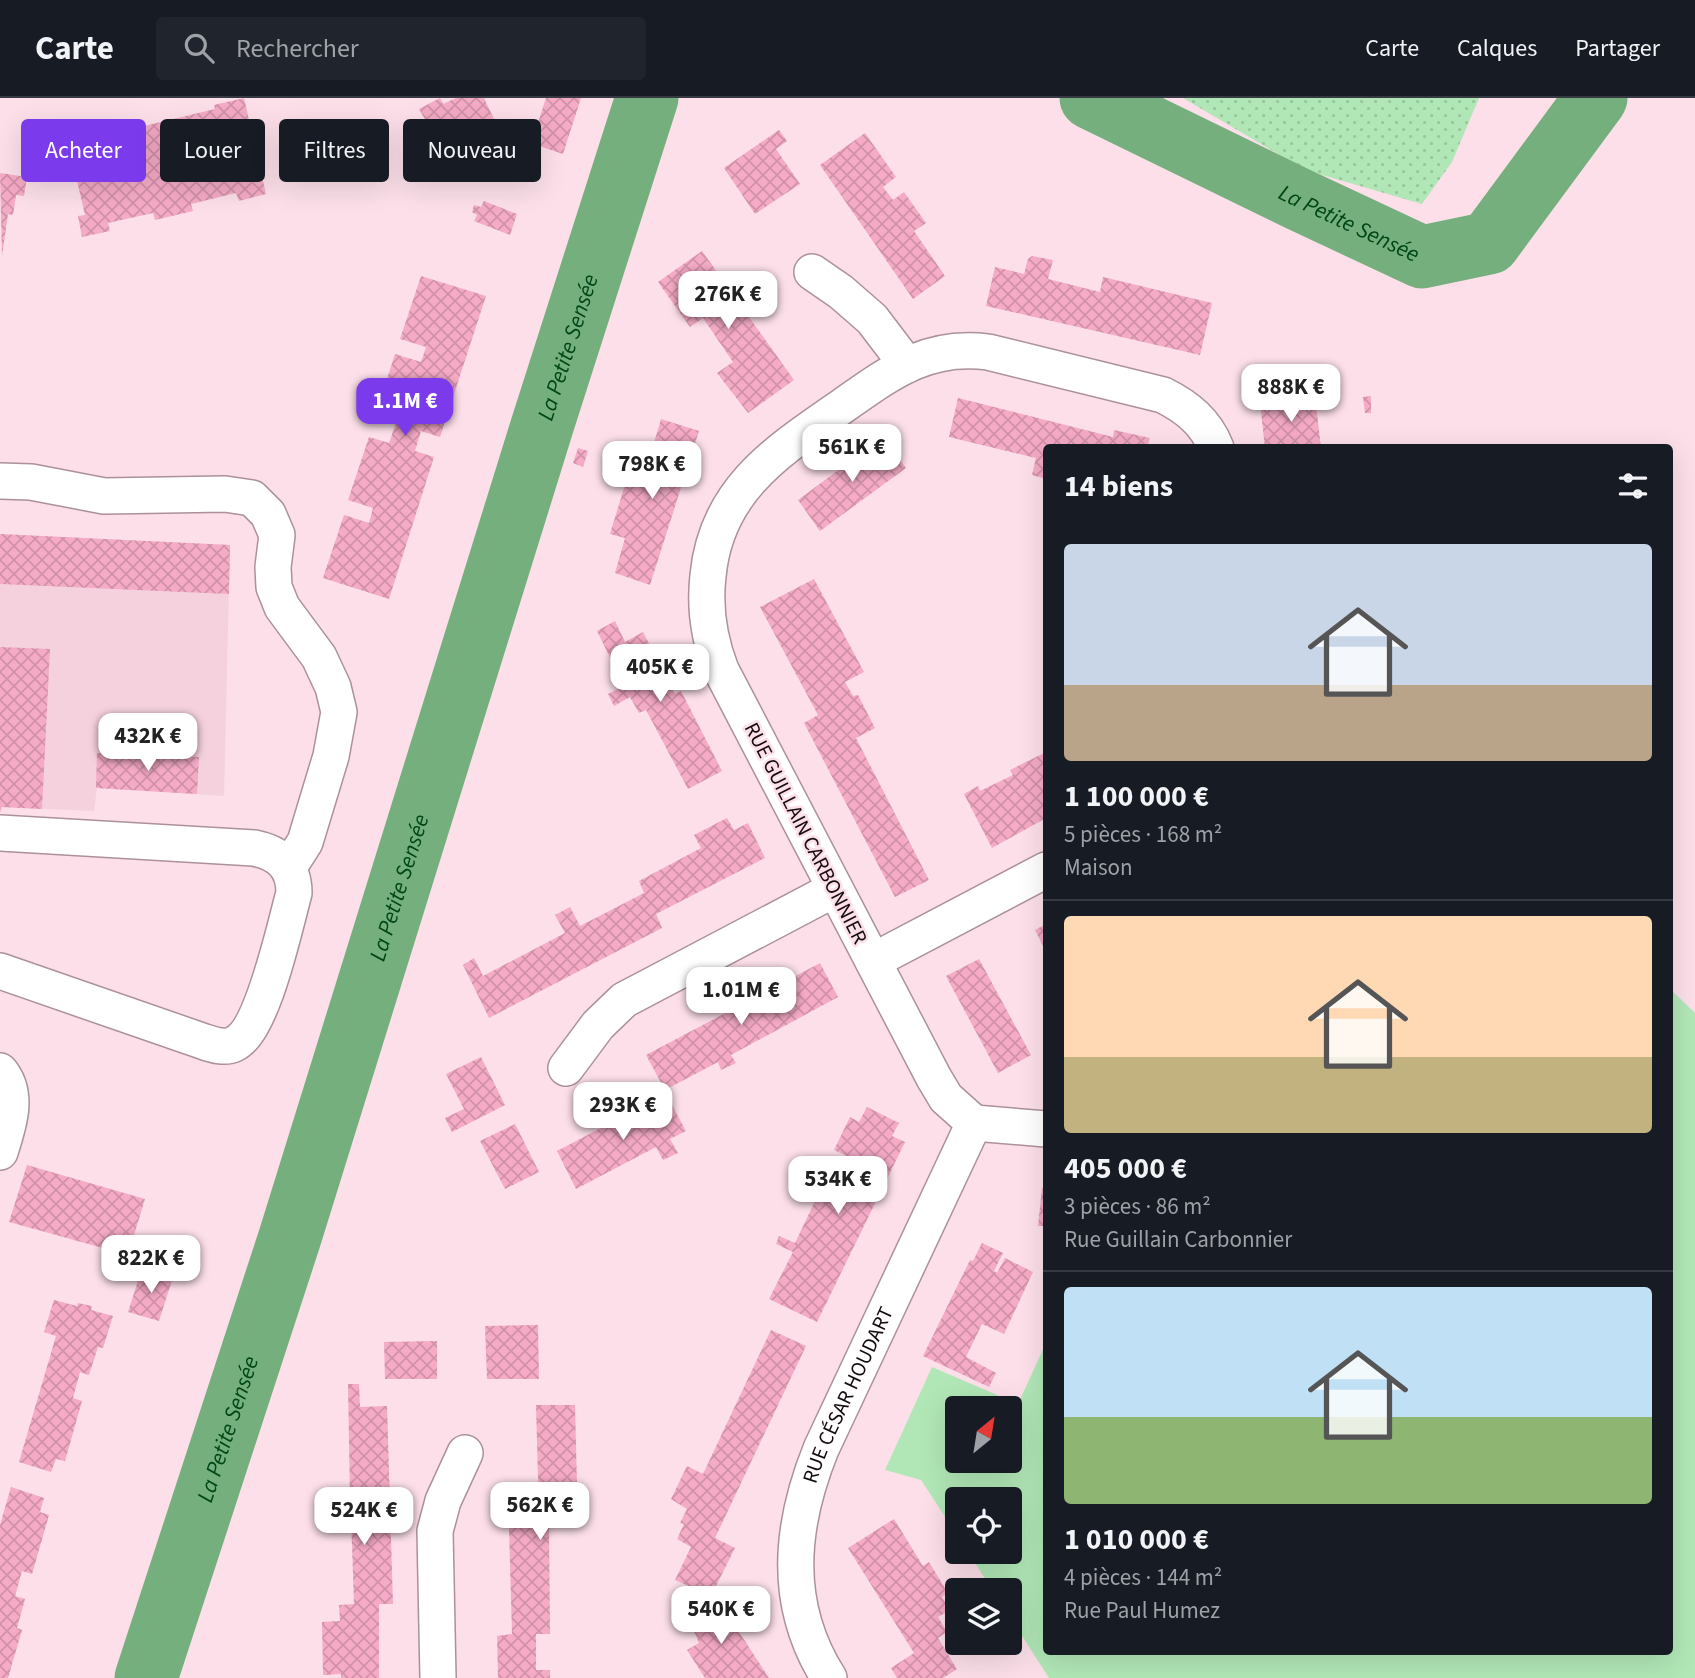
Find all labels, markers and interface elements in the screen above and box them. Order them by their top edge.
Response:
search box [156,17,646,80]
text: Carte [35,25,114,72]
icon: search [180,29,218,67]
text: Rechercher [236,30,359,67]
text: Carte [1365,31,1419,66]
text: Calques [1457,31,1537,66]
text: Partager [1575,31,1660,66]
chip: Acheter [21,119,146,182]
chip: Louer [160,119,265,182]
chip: Filtres [279,119,389,182]
chip: Nouveau [403,119,541,182]
water label: La Petite Sensée [1273,176,1425,270]
water label: La Petite Sensée [528,270,606,425]
pin: 276K € [671,272,785,331]
text: 276K € [694,277,762,310]
pin: 888K € [1234,364,1348,424]
text: 888K € [1257,370,1325,403]
pin: 1.1M € [348,378,462,438]
text: 1.1M € [372,384,438,417]
pin: 561K € [795,424,909,484]
text: 561K € [818,430,886,463]
pin: 798K € [595,442,709,501]
text: 798K € [618,447,686,480]
text: 14 biens [1064,465,1173,508]
icon: filters [1614,467,1652,505]
icon: home [1295,589,1421,715]
pin: 405K € [603,644,717,704]
text: 405K € [626,650,694,683]
pin: 432K € [91,714,205,773]
street label: RUE GUILLAIN CARBONNIER [737,717,875,949]
text: 432K € [114,719,182,752]
text: 1 100 000 € [1064,775,1209,818]
water label: La Petite Sensée [360,810,437,965]
text: 5 pièces · 168 m² [1064,818,1222,851]
text: Maison [1064,851,1133,884]
icon: home [1295,961,1421,1087]
pin: 1.01M € [676,968,806,1027]
text: 1.01M € [702,973,780,1006]
pin: 293K € [566,1082,680,1142]
text: 293K € [589,1088,657,1121]
text: 405 000 € [1064,1147,1187,1190]
pin: 534K € [781,1156,895,1216]
text: 534K € [804,1162,872,1195]
text: 3 pièces · 86 m² [1064,1190,1211,1223]
text: Rue Guillain Carbonnier [1064,1223,1292,1256]
pin: 822K € [94,1236,208,1295]
text: 822K € [117,1241,185,1274]
street label: RUE CÉSAR HOUDART [795,1302,901,1487]
icon: home [1295,1332,1421,1458]
water label: La Petite Sensée [188,1352,267,1506]
north arrow [945,1396,1022,1474]
map controls [945,1396,1022,1655]
pin: 562K € [483,1482,597,1542]
button: locate [945,1487,1022,1564]
pin: 524K € [307,1488,421,1547]
text: 562K € [506,1488,574,1521]
text: 524K € [330,1493,398,1526]
text: 1 010 000 € [1064,1518,1209,1561]
text: 4 pièces · 144 m² [1064,1561,1222,1594]
button: layers [945,1578,1022,1655]
pin: 540K € [664,1586,778,1646]
text: 540K € [687,1592,755,1625]
text: Rue Paul Humez [1064,1594,1220,1627]

